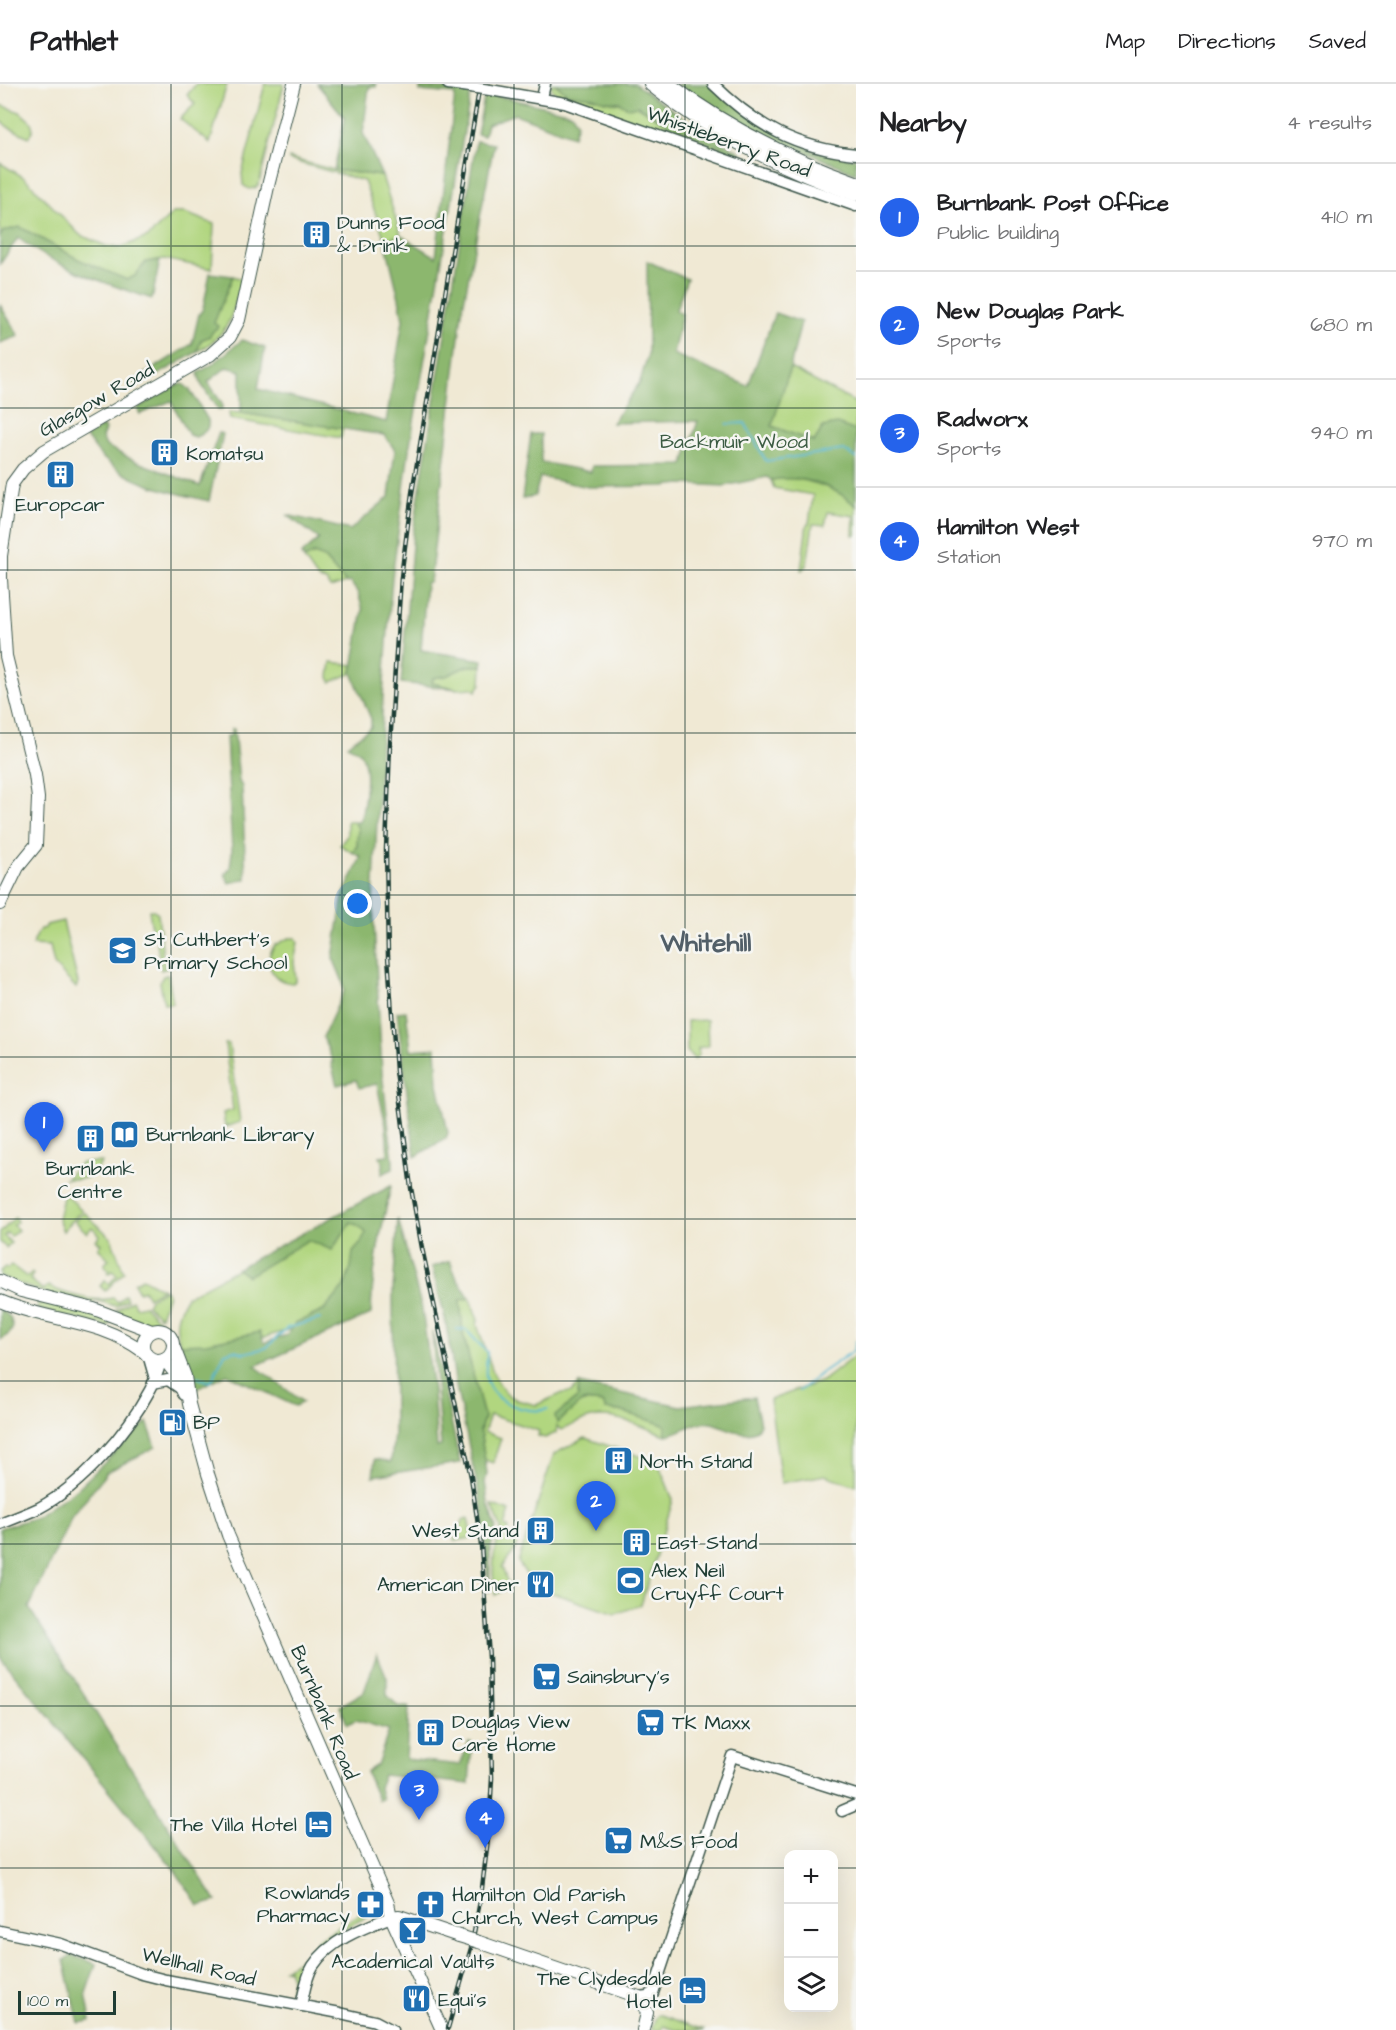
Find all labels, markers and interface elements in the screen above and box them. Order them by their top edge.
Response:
text: Pathlet [30,22,118,61]
text: Map [1105,27,1145,56]
text: Directions [1178,27,1276,56]
text: Saved [1309,27,1366,56]
street label: Whistleberry Road [642,99,815,186]
text: Nearby [880,105,967,141]
text: 4 results [1287,109,1372,137]
text: Burnbank Post Office [937,188,1169,219]
text: 1 [898,203,901,231]
text: 410 m [1320,203,1372,231]
place label: Dunns Food & Drink [337,209,445,260]
building icon: Dunns Food & Drink [300,218,332,250]
text: Public building [937,219,1059,247]
text: New Douglas Park [937,296,1124,327]
text: 2 [894,311,905,339]
text: 680 m [1310,311,1372,339]
text: Sports [937,327,1001,355]
street label: Glasgow Road [34,356,160,445]
text: Radworx [937,404,1028,435]
text: 3 [894,419,905,447]
text: 940 m [1311,419,1372,447]
park label: Backmuir Wood [660,428,808,456]
text: Sports [937,435,1001,463]
building icon: Komatsu [149,437,181,469]
place label: Komatsu [186,440,263,468]
building icon: Europcar [44,458,76,490]
place label: Europcar [15,491,105,519]
text: Hamilton West [937,512,1079,543]
text: 4 [893,527,906,555]
text: 970 m [1312,527,1372,555]
text: Station [937,543,1000,571]
your location [343,889,372,918]
district label: Whitehill [660,925,751,961]
place label: St Cuthbert's Primary School [144,926,288,978]
school or university icon: St Cuthbert's Primary School [107,934,139,966]
pin: 1 [24,1102,63,1152]
library icon: Burnbank Library [109,1118,141,1150]
place label: Burnbank Library [146,1121,314,1150]
building icon: Burnbank Centre [74,1122,106,1154]
place label: Burnbank Centre [45,1155,135,1206]
fuel station icon: BP [156,1406,188,1438]
place label: BP [193,1409,220,1437]
building icon: North Stand [603,1445,635,1477]
place label: North Stand [640,1448,752,1476]
pin: 2 [576,1482,616,1531]
building icon: West Stand [524,1514,556,1546]
place label: West Stand [412,1517,519,1545]
building icon: East Stand [621,1526,653,1558]
place label: East Stand [658,1529,758,1557]
place label: Alex Neil Cruyff Court [651,1557,784,1609]
sports icon: Alex Neil Cruyff Court [614,1565,646,1597]
restaurant icon: American Diner [524,1568,556,1600]
place label: American Diner [377,1571,519,1599]
street label: Burnbank Road [283,1641,365,1784]
supermarket icon: Sainsbury's [530,1660,562,1692]
place label: Sainsbury's [567,1663,670,1692]
supermarket icon: TK Maxx [635,1706,667,1738]
place label: Douglas View Care Home [452,1708,571,1759]
place label: TK Maxx [672,1709,751,1737]
building icon: Douglas View Care Home [415,1717,447,1749]
pin: 3 [400,1770,438,1820]
pin: 4 [466,1798,504,1848]
hotel icon: The Villa Hotel [302,1808,334,1840]
place label: The Villa Hotel [170,1811,297,1839]
supermarket icon: M&S Food [603,1825,635,1857]
place label: M&S Food [640,1828,737,1856]
map controls [784,1850,838,2012]
button: + [784,1850,838,1904]
place label: Rowlands Pharmacy [257,1879,350,1931]
place label: Hamilton Old Parish Church, West Campus [452,1881,658,1932]
pharmacy icon: Rowlands Pharmacy [355,1888,387,1920]
church icon: Hamilton Old Parish Church, West Campus [415,1889,447,1921]
button: − [784,1904,838,1958]
bar icon: Academical Vaults [397,1915,429,1947]
street label: Wellhall Road [139,1940,259,1994]
place label: Academical Vaults [331,1948,495,1976]
button: layers [784,1958,838,2012]
place label: The Clydesdale Hotel [537,1965,672,2016]
hotel icon: The Clydesdale Hotel [677,1974,709,2006]
restaurant icon: Equi's [401,1983,433,2015]
place label: Equi's [438,1986,487,2014]
scale bar [18,1988,116,2016]
text: 100 m [27,1990,68,2012]

